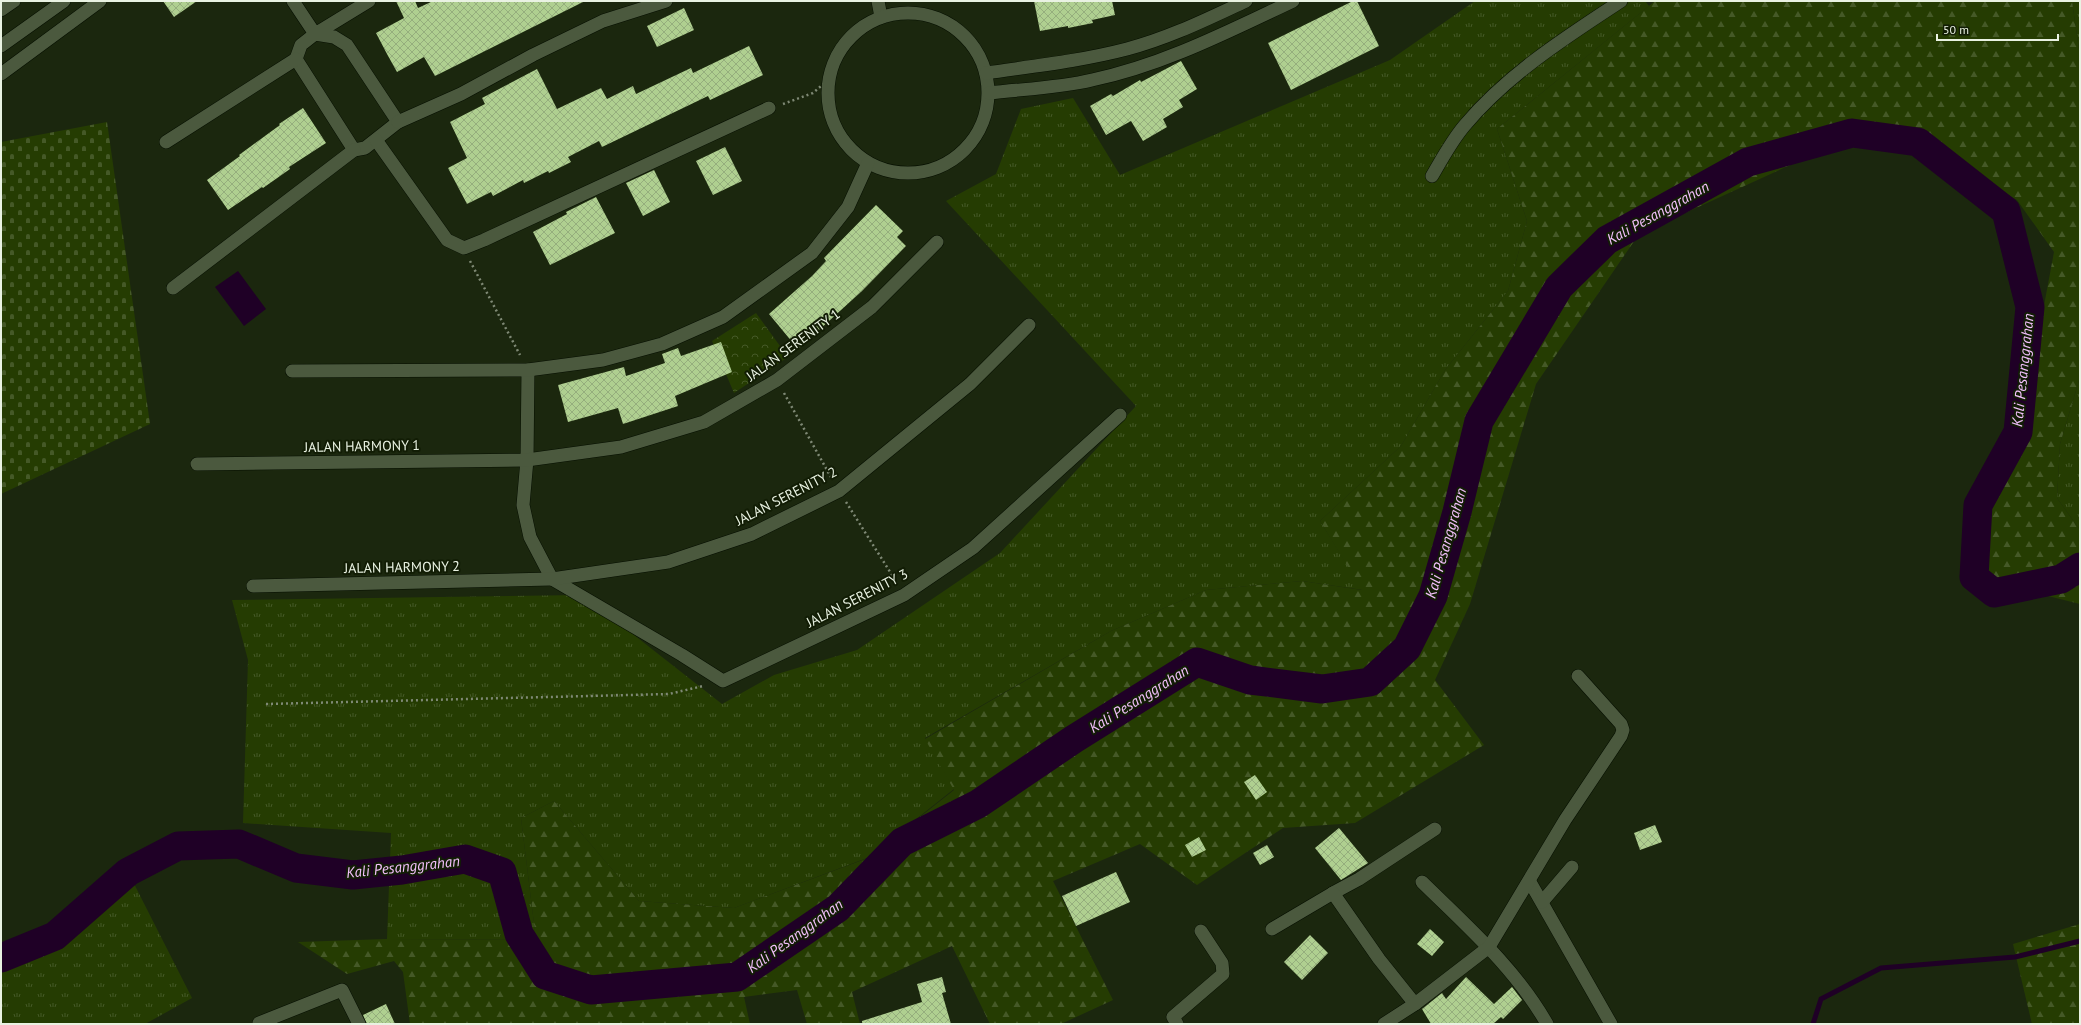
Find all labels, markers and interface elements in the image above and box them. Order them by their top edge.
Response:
scale bar [1937,16,2058,42]
text: 50 m [1943,22,1969,37]
water label: Kali Pesanggrahan [1603,177,1712,248]
street label: JALAN SERENITY 1 [742,305,843,386]
water label: Kali Pesanggrahan [2007,312,2038,428]
street label: JALAN HARMONY 1 [303,436,420,456]
street label: JALAN SERENITY 2 [731,463,840,530]
water label: Kali Pesanggrahan [1421,485,1470,600]
street label: JALAN HARMONY 2 [343,557,460,577]
street label: JALAN SERENITY 3 [802,565,911,632]
water label: Kali Pesanggrahan [1085,660,1192,737]
water label: Kali Pesanggrahan [345,851,461,882]
water label: Kali Pesanggrahan [743,894,847,977]

